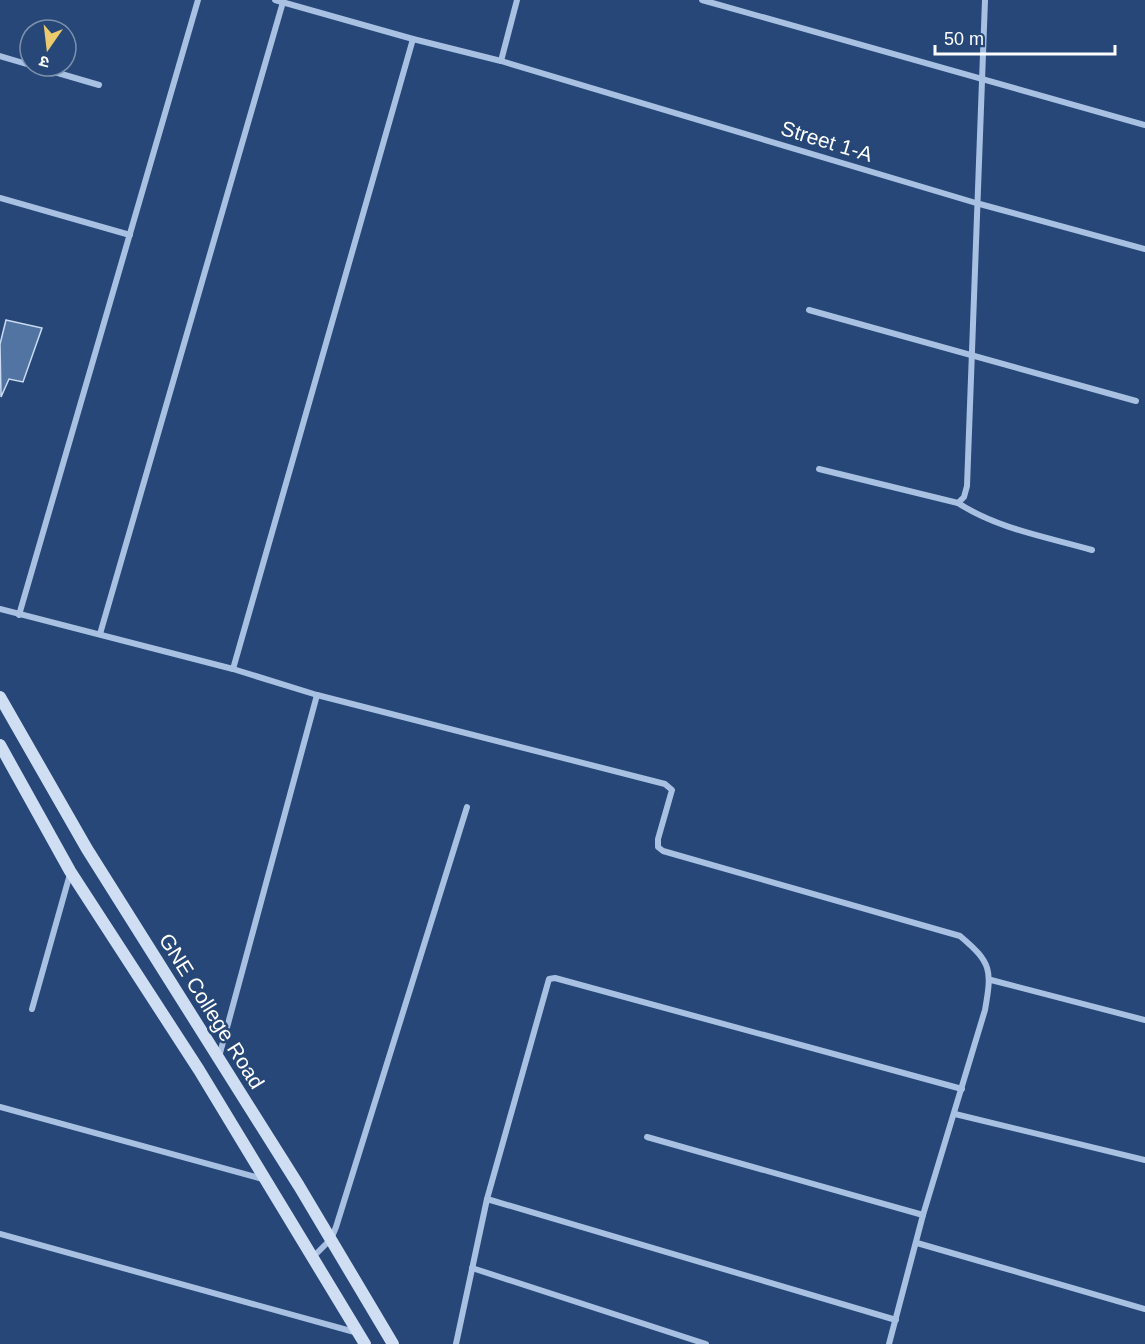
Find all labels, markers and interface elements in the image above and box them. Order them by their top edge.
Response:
north arrow [18,18,78,78]
scale bar [935,18,1115,56]
text: 50 m [944,29,984,49]
text: उ [37,53,51,71]
street label: Street 1-A [778,116,876,166]
street label: GNE College Road [155,929,269,1093]

